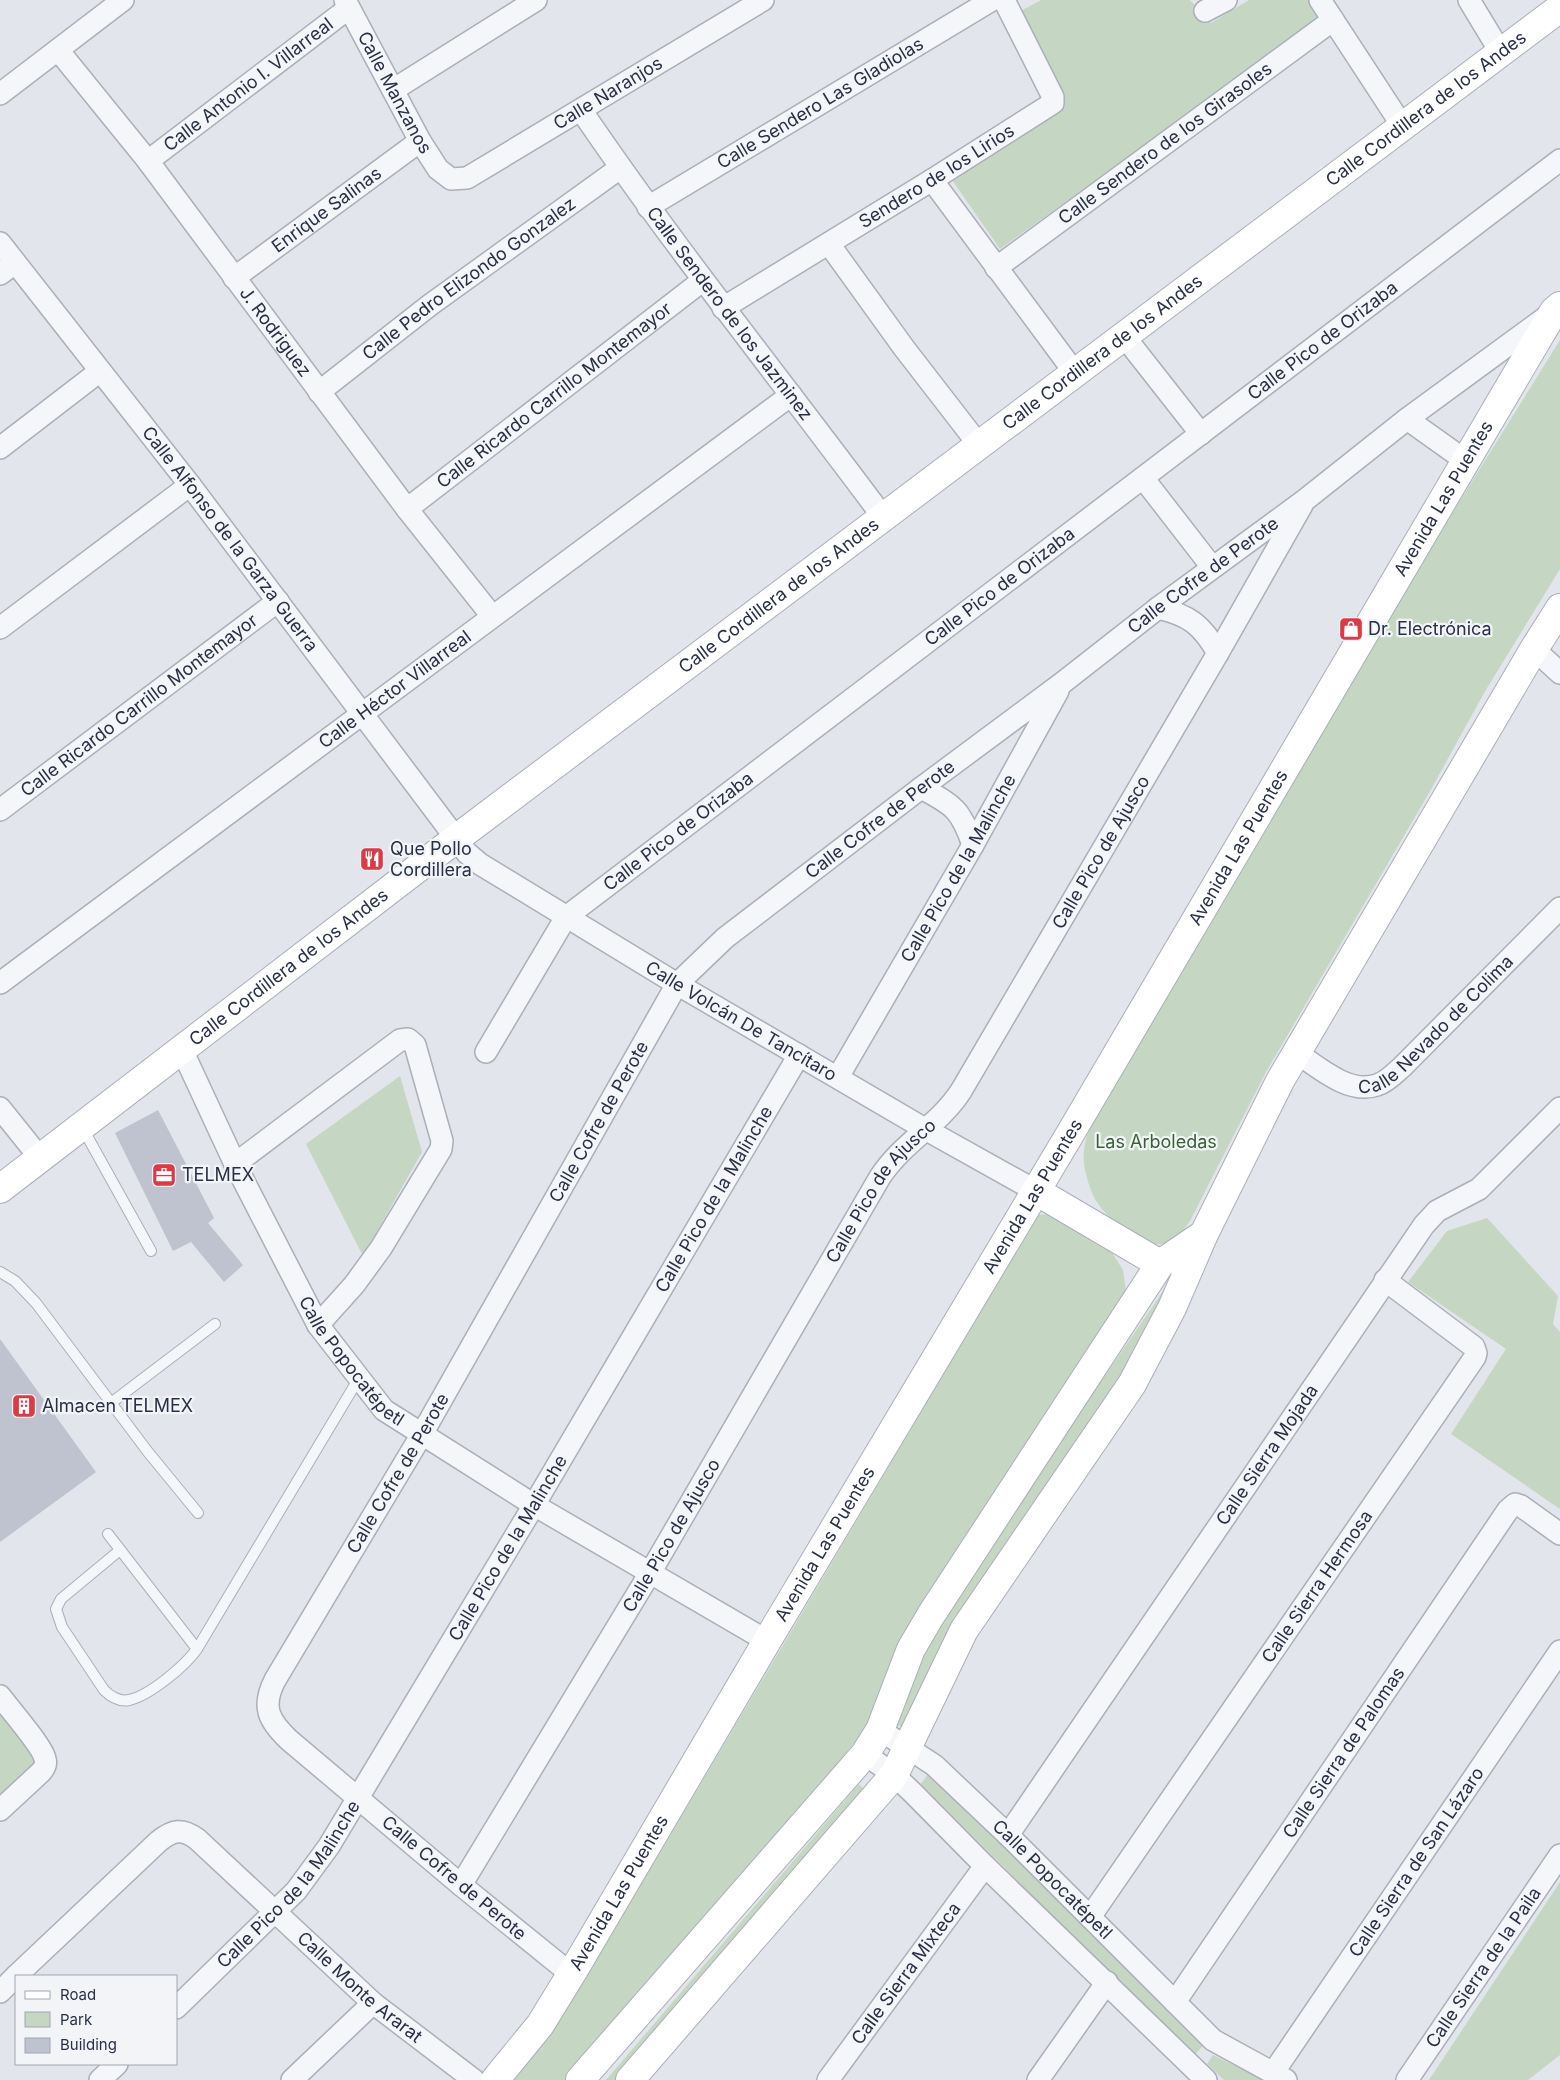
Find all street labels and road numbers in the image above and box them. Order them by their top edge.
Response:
street label: Calle Antonio I. Villarreal [159,13,337,155]
street label: Calle Cordillera de los Andes [1322,26,1530,190]
street label: Calle Manzanos [354,28,436,157]
street label: Calle Sendero Las Gladiolas [713,33,927,173]
street label: Calle Naranjos [549,52,666,134]
street label: Calle Sendero de los Girasoles [1054,58,1276,229]
street label: Sendero de los Lirios [855,119,1018,232]
street label: Enrique Salinas [267,162,385,257]
street label: Calle Pedro Elizondo Gonzalez [358,193,579,364]
street label: Calle Sendero de los Jazminez [643,203,817,424]
street label: Calle Cordillera de los Andes [998,270,1206,434]
street label: Calle Pico de Orizaba [1243,277,1401,404]
street label: J. Rodriguez [235,283,316,381]
street label: Calle Ricardo Carrillo Montemayor [432,298,675,492]
street label: Avenida Las Puentes [1389,417,1497,580]
street label: Calle Alfonso de la Garza Guerra [138,422,323,656]
street label: Calle Cofre de Perote [1123,512,1282,638]
street label: Calle Cordillera de los Andes [674,513,883,677]
street label: Calle Pico de Orizaba [920,523,1078,650]
street label: Calle Ricardo Carrillo Montemayor [16,609,261,801]
street label: Calle Héctor Villarreal [314,626,475,753]
street label: Calle Cofre de Perote [801,756,959,883]
street label: Avenida Las Puentes [1184,766,1292,929]
street label: Calle Pico de Orizaba [599,767,757,895]
street label: Calle Pico de la Malinche [896,771,1020,966]
street label: Calle Pico de Ajusco [1047,772,1154,932]
street label: Calle Cordillera de los Andes [185,884,392,1050]
street label: Calle Nevado de Colima [1358,951,1517,1097]
street label: Calle Volcán De Tancítaro [642,956,841,1085]
street label: Calle Cofre de Perote [544,1037,653,1206]
street label: Calle Pico de la Malinche [651,1102,777,1296]
street label: Calle Pico de Ajusco [821,1114,940,1267]
street label: Avenida Las Puentes [978,1115,1086,1277]
street label: Calle Popocatépetl [295,1292,408,1430]
street label: Calle Sierra Mojada [1211,1380,1322,1529]
street label: Calle Cofre de Perote [342,1389,453,1557]
street label: Calle Pico de la Malinche [444,1451,571,1644]
street label: Calle Pico de Ajusco [618,1455,724,1616]
street label: Avenida Las Puentes [770,1463,879,1625]
street label: Calle Sierra Hermosa [1257,1506,1376,1666]
street label: Calle Sierra de Palomas [1278,1663,1409,1842]
street label: Calle Sierra de San Lázaro [1344,1763,1488,1961]
street label: Calle Pico de la Malinche [212,1797,364,1972]
street label: Calle Cofre de Perote [378,1811,531,1944]
street label: Avenida Las Puentes [565,1811,672,1974]
street label: Calle Popocatépetl [989,1815,1117,1943]
street label: Calle Sierra de la Paila [1421,1883,1545,2052]
street label: Calle Sierra Mixteca [847,1898,965,2048]
street label: Calle Monte Ararat [293,1927,427,2047]

